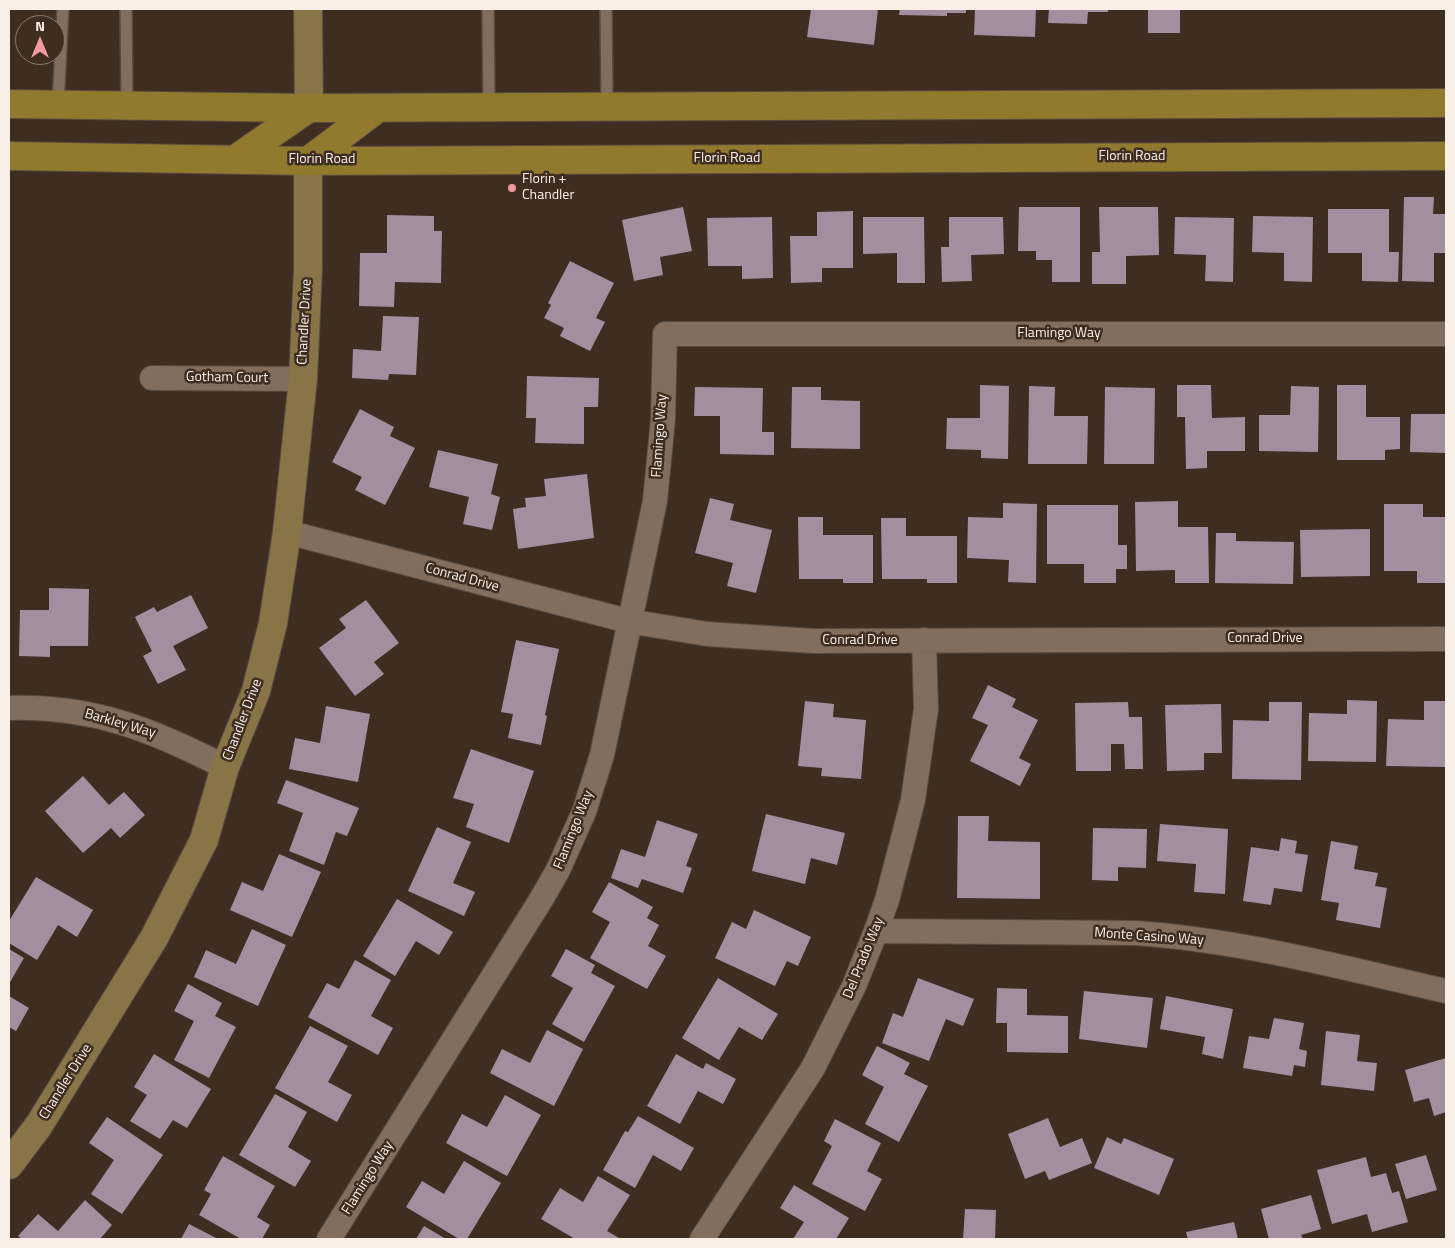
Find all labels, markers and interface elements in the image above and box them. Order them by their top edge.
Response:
north arrow [15,15,65,65]
text: N [35,15,45,36]
street label: Florin Road [1099,149,1165,165]
street label: Florin Road [694,151,760,167]
street label: Florin Road [289,152,355,168]
place label: Florin + Chandler [522,172,574,204]
marker: Florin + Chandler [506,182,518,194]
street label: Chandler Drive [294,279,316,365]
street label: Flamingo Way [1017,326,1101,342]
street label: Gotham Court [186,369,268,387]
street label: Flamingo Way [649,394,671,478]
street label: Conrad Drive [423,560,501,596]
street label: Conrad Drive [1227,631,1303,647]
street label: Conrad Drive [822,633,898,649]
street label: Chandler Drive [220,677,266,763]
street label: Barkley Way [83,706,157,742]
street label: Flamingo Way [551,788,597,872]
street label: Del Prado Way [840,915,888,1001]
street label: Monte Casino Way [1094,925,1204,949]
street label: Chandler Drive [36,1041,96,1123]
street label: Flamingo Way [339,1138,397,1218]

